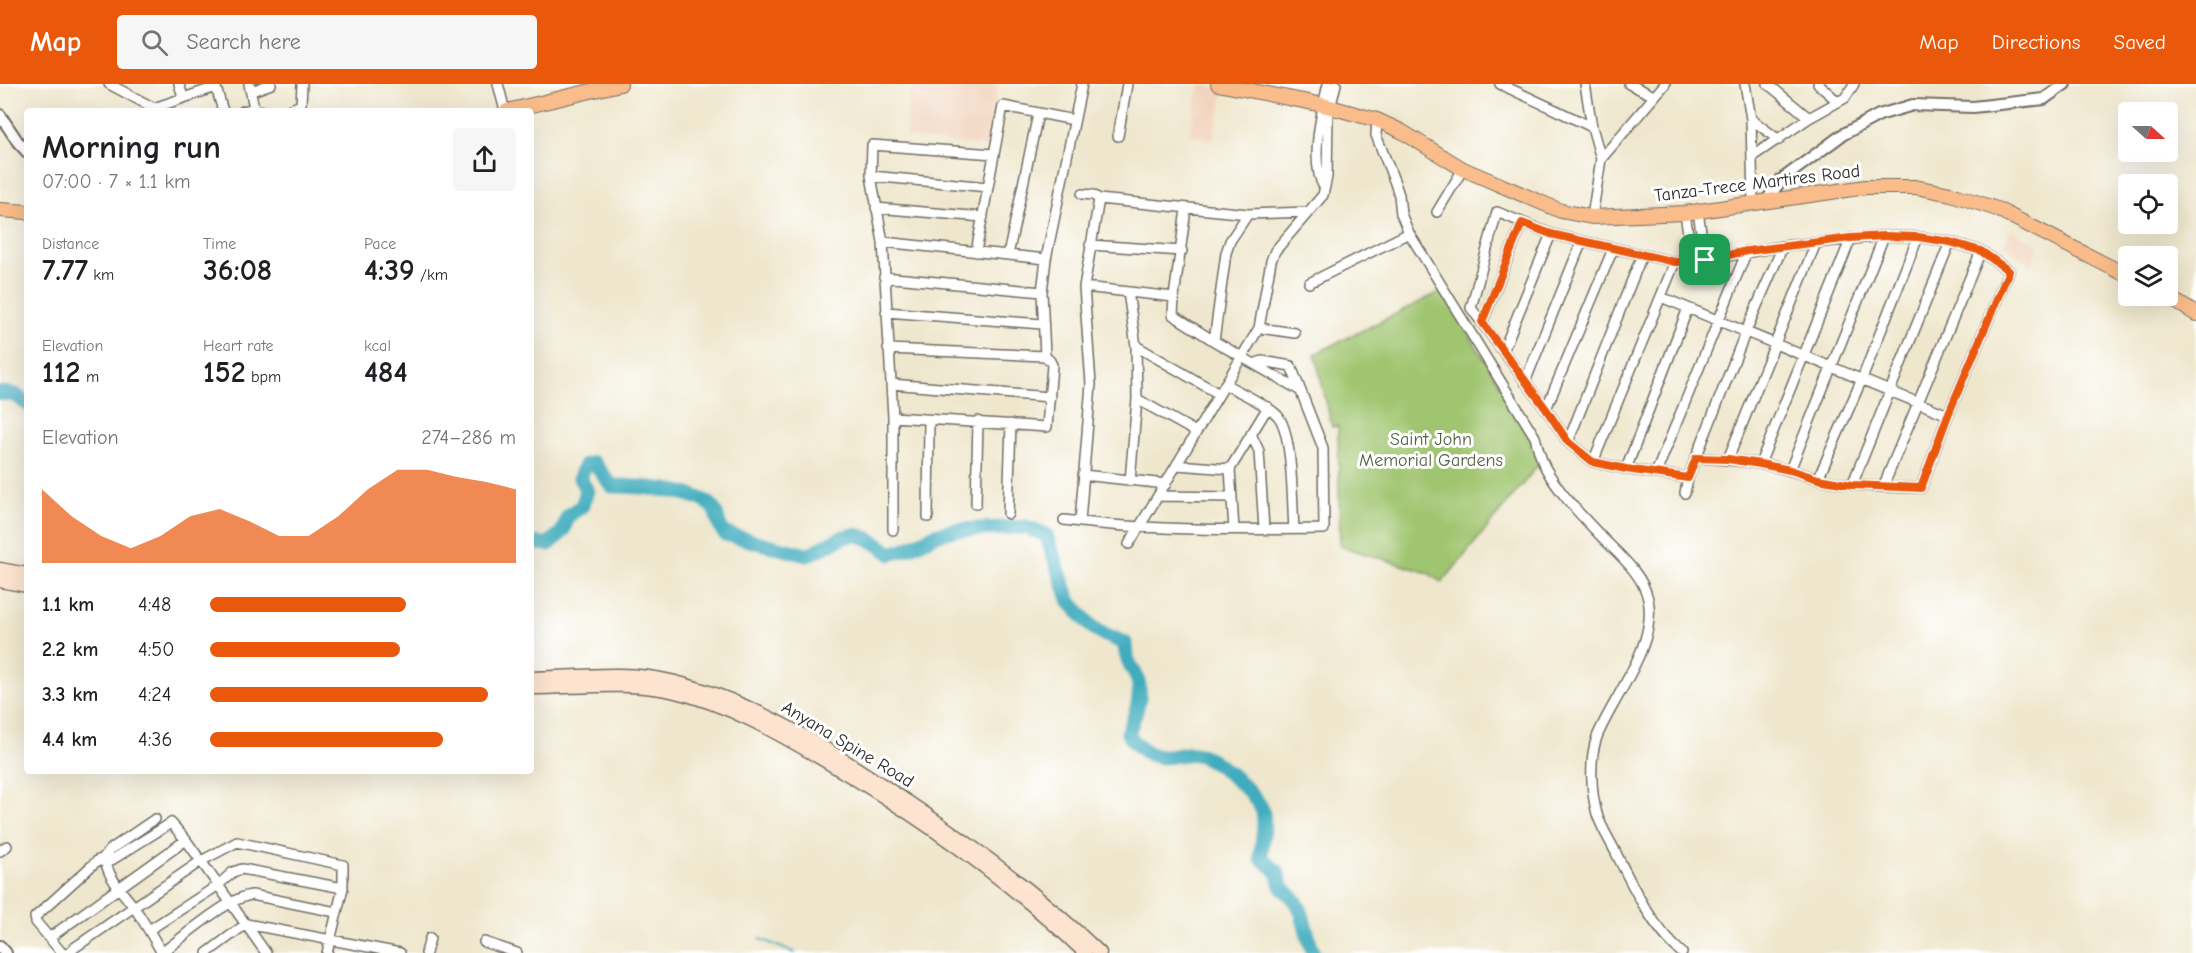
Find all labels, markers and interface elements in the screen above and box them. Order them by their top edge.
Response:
search box [117,15,537,69]
text: Map [30,26,81,58]
icon: search [138,26,171,59]
text: Search here [186,29,301,55]
text: Map [1919,30,1959,54]
text: Directions [1992,30,2081,54]
text: Saved [2114,30,2166,54]
north arrow [2118,102,2178,162]
map controls [2118,102,2178,306]
text: Morning run [42,128,221,166]
button: share [453,128,516,191]
street label: Tanza-Trece Martires Road [1653,160,1861,207]
text: 07:00 · 7 × 1.1 km [42,170,191,193]
button: locate [2118,174,2178,234]
pin [1679,234,1730,285]
text: Distance [42,235,99,253]
text: Time [203,235,236,253]
text: Pace [364,235,396,253]
icon: arrive [1688,243,1721,276]
button: layers [2118,246,2178,306]
text: 7.77 [42,253,88,288]
text: 36:08 [203,253,272,288]
text: 4:39 [364,253,415,288]
text: km [88,266,114,284]
text: /km [415,266,448,284]
text: Elevation [42,337,103,355]
text: Heart rate [203,337,274,355]
text: kcal [364,337,391,355]
text: 112 [42,355,81,390]
text: 152 [203,355,246,390]
text: 484 [364,355,408,390]
text: m [81,368,99,386]
text: bpm [246,368,281,386]
text: Elevation [42,426,119,449]
text: 274–286 m [421,426,516,449]
park label: Saint John Memorial Gardens [1359,429,1503,471]
text: 1.1 km [42,593,94,616]
text: 4:48 [138,593,171,616]
text: 2.2 km [42,638,98,661]
text: 4:50 [138,638,174,661]
text: 3.3 km [42,683,98,706]
text: 4:24 [138,683,171,706]
street label: Anyana Spine Road [778,697,918,792]
text: 4.4 km [42,728,97,751]
text: 4:36 [138,728,172,751]

